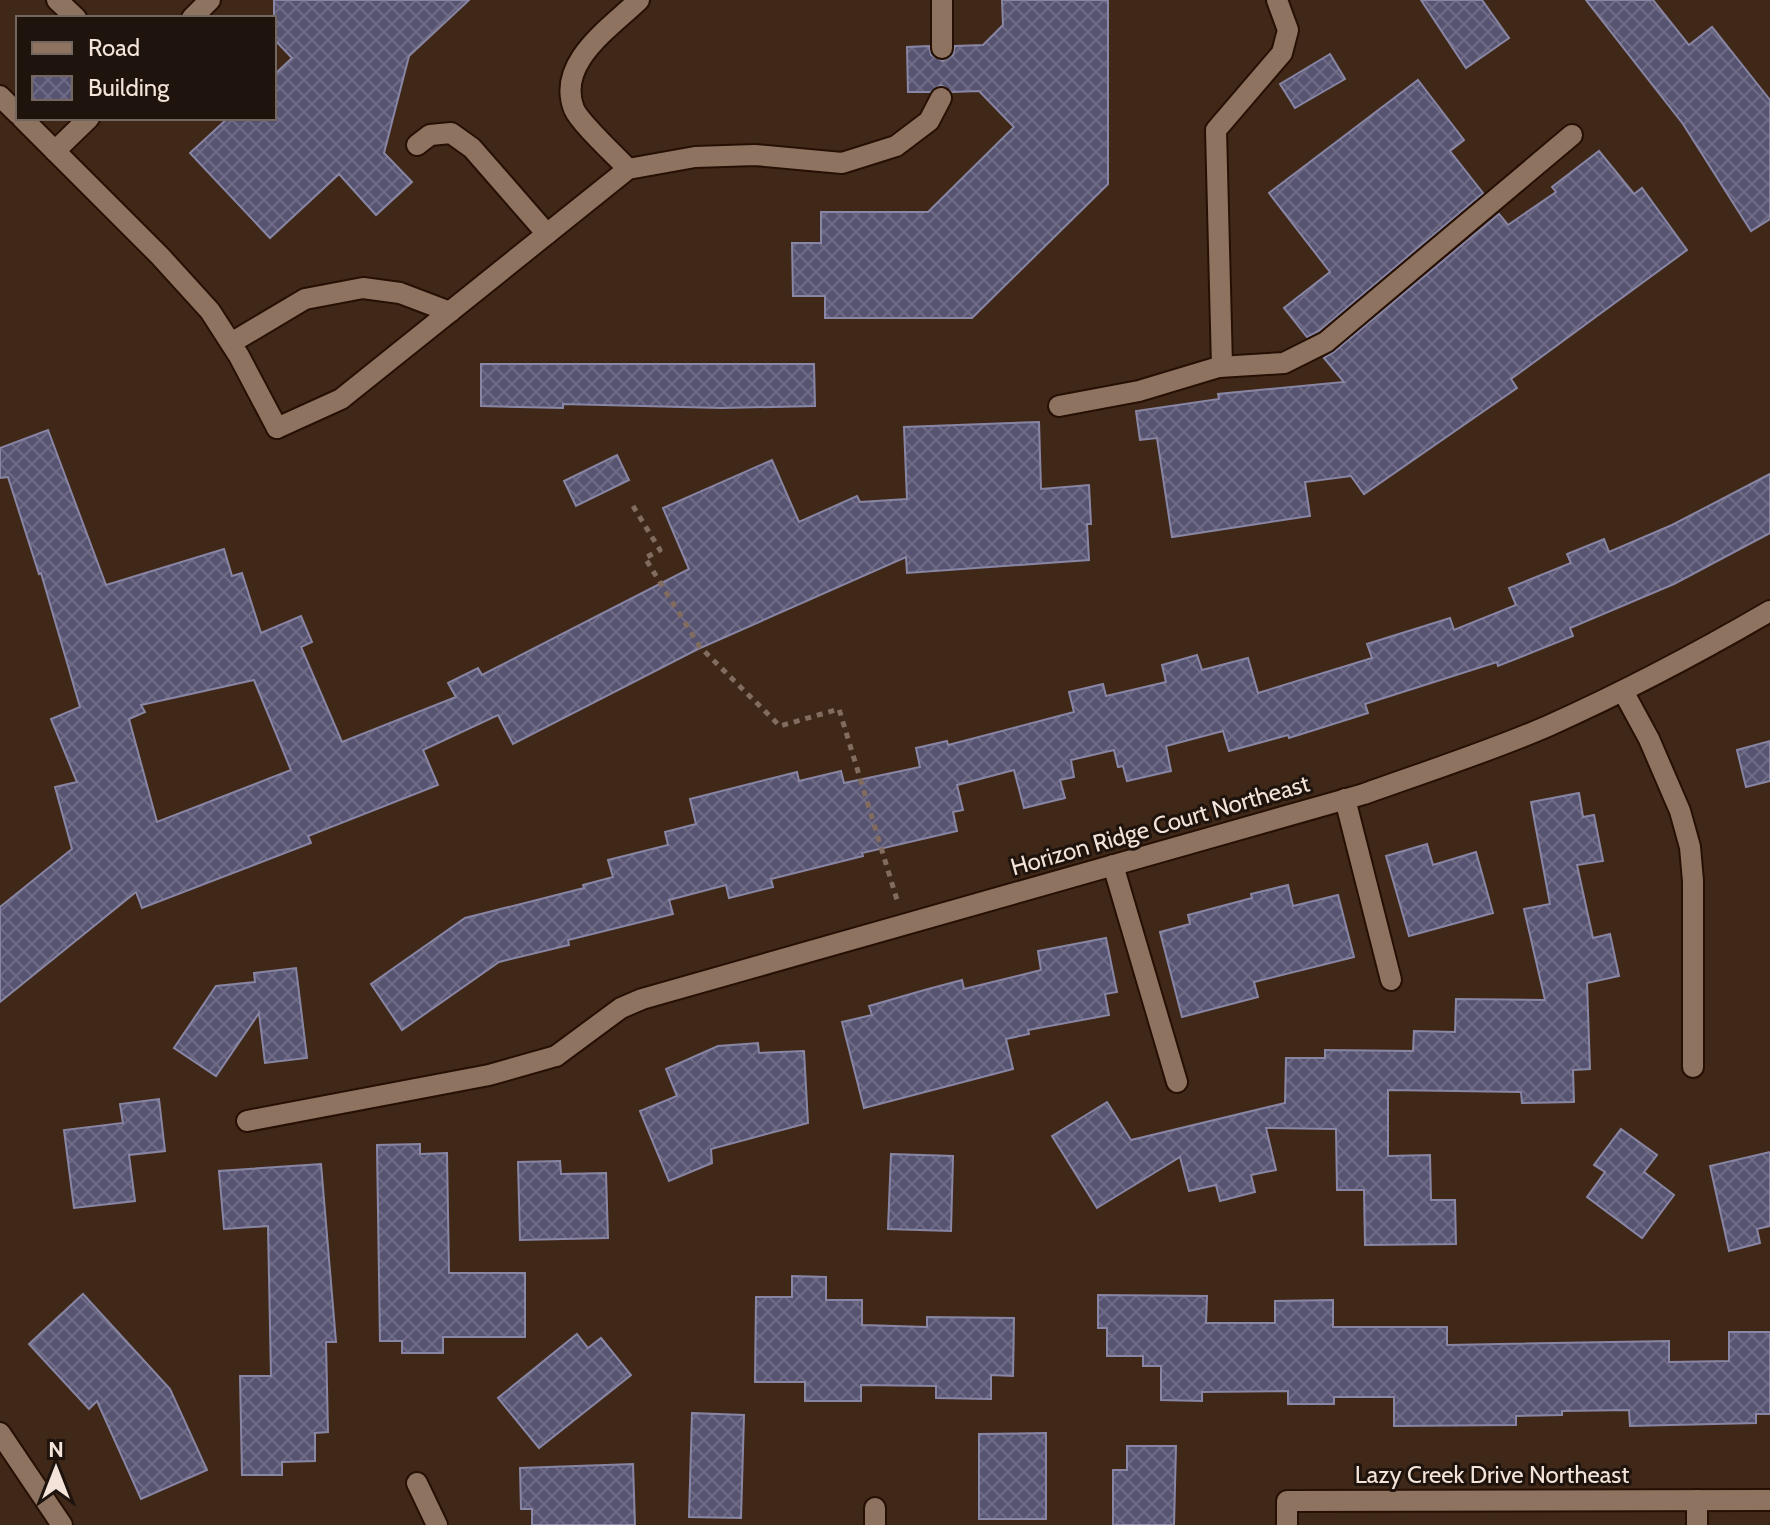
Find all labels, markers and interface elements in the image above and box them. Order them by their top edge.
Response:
legend [16,16,276,120]
text: Road [88,33,140,62]
text: Building [88,73,170,102]
street label: Horizon Ridge Court Northeast [1007,768,1313,882]
north arrow [16,1429,96,1509]
text: N [48,1436,64,1463]
street label: Lazy Creek Drive Northeast [1355,1460,1629,1489]

